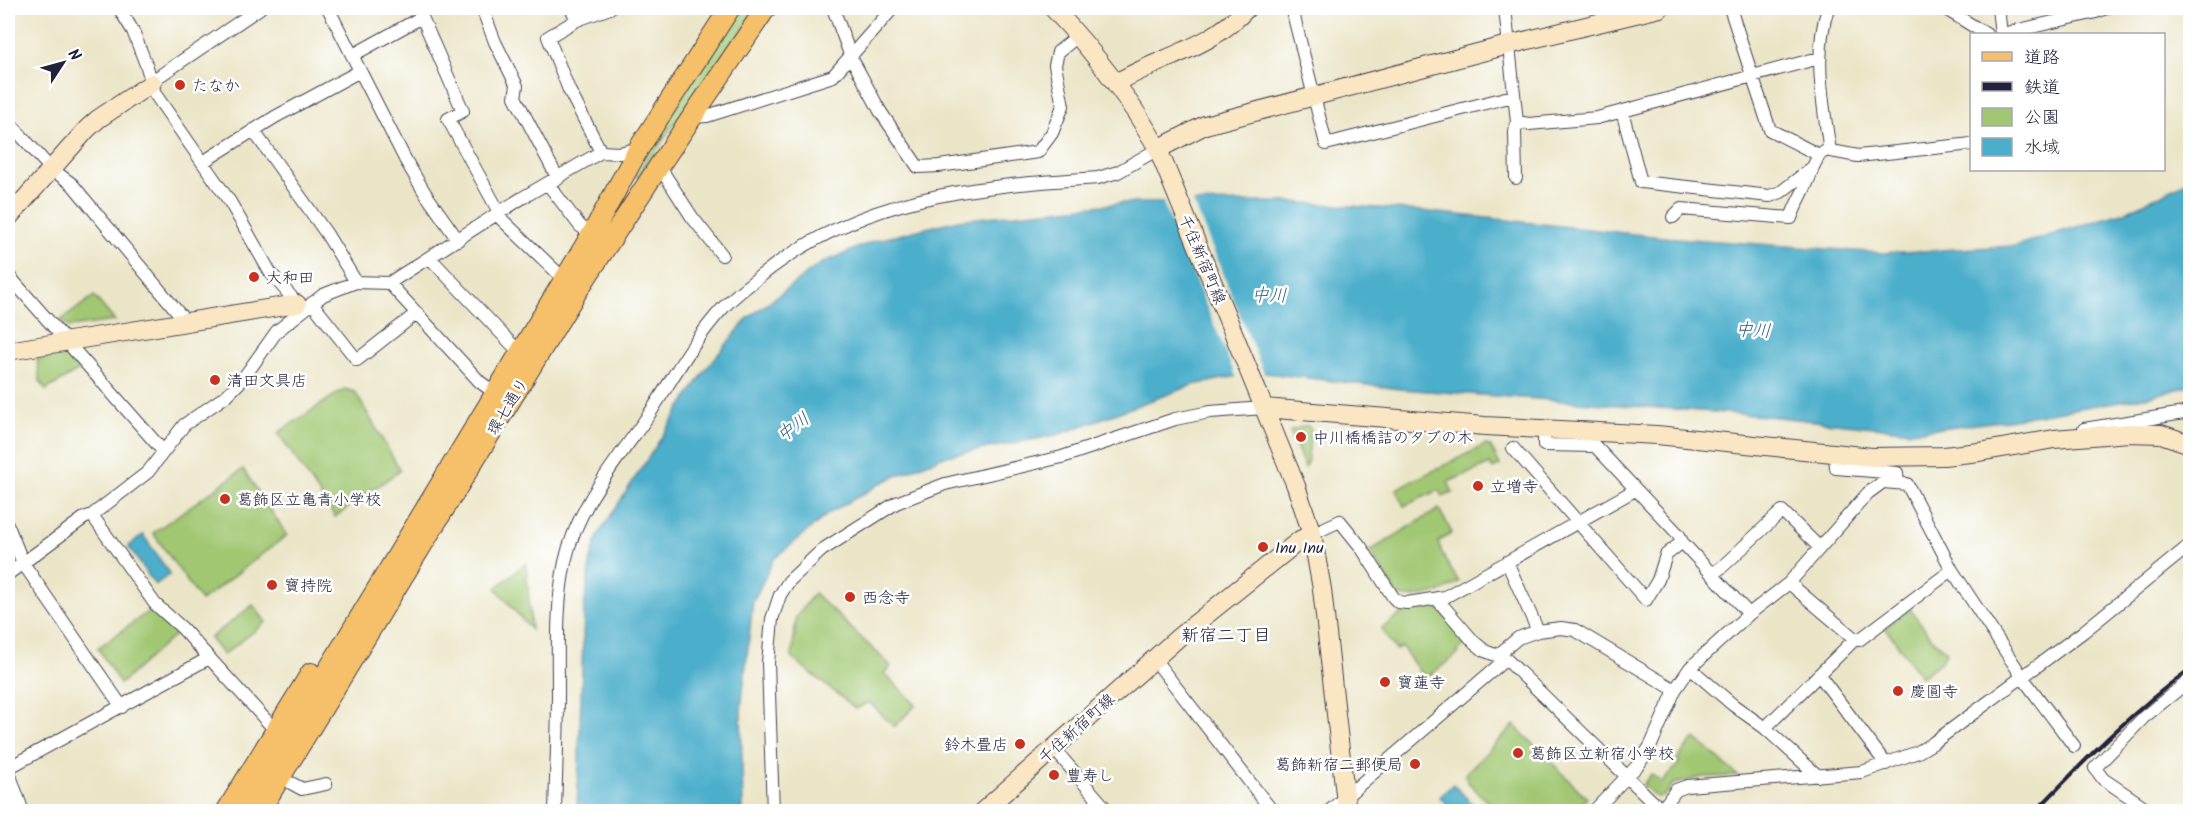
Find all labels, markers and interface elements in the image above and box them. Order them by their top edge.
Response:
north arrow [33,33,93,93]
legend [1970,33,2165,171]
text: N [61,44,87,67]
text: 道路 [2024,44,2060,73]
place label: たなか [192,74,240,99]
text: 鉄道 [2024,74,2060,103]
marker: たなか [173,78,187,92]
text: 公園 [2024,104,2060,133]
text: 水域 [2024,134,2060,163]
street label: 千住新宿町線 [1171,211,1232,309]
place label: 大和田 [266,266,314,291]
marker: 大和田 [247,270,261,284]
water label: 中川 [1251,282,1287,311]
water label: 中川 [1734,316,1772,347]
place label: 清田文具店 [227,369,307,394]
marker: 清田文具店 [208,373,222,387]
street label: 環七通り [481,373,535,441]
water label: 中川 [771,406,817,451]
place label: 中川橋橋詰のタブの木 [1313,426,1473,451]
marker: 中川橋橋詰のタブの木 [1294,430,1308,444]
place label: 立増寺 [1490,475,1538,500]
marker: 立増寺 [1471,479,1485,493]
place label: 葛飾区立亀青小学校 [237,488,381,513]
marker: 葛飾区立亀青小学校 [218,492,232,506]
place label: Inu Inu [1275,536,1324,561]
marker: Inu Inu [1256,540,1270,554]
place label: 寶持院 [284,574,332,599]
marker: 寶持院 [265,578,279,592]
place label: 西念寺 [862,586,910,611]
marker: 西念寺 [843,590,857,604]
district label: 新宿二丁目 [1181,622,1271,651]
place label: 寶蓮寺 [1397,671,1445,696]
marker: 寶蓮寺 [1378,675,1392,689]
place label: 慶圓寺 [1910,680,1958,705]
marker: 慶圓寺 [1891,684,1905,698]
street label: 千住新宿町線 [1033,688,1121,771]
place label: 鈴木畳店 [944,733,1008,758]
marker: 鈴木畳店 [1013,737,1027,751]
place label: 葛飾区立新宿小学校 [1530,742,1674,767]
marker: 葛飾区立新宿小学校 [1511,746,1525,760]
place label: 葛飾新宿二郵便局 [1275,753,1403,778]
marker: 葛飾新宿二郵便局 [1408,757,1422,771]
place label: 豊寿し [1066,764,1114,789]
marker: 豊寿し [1047,768,1061,782]

